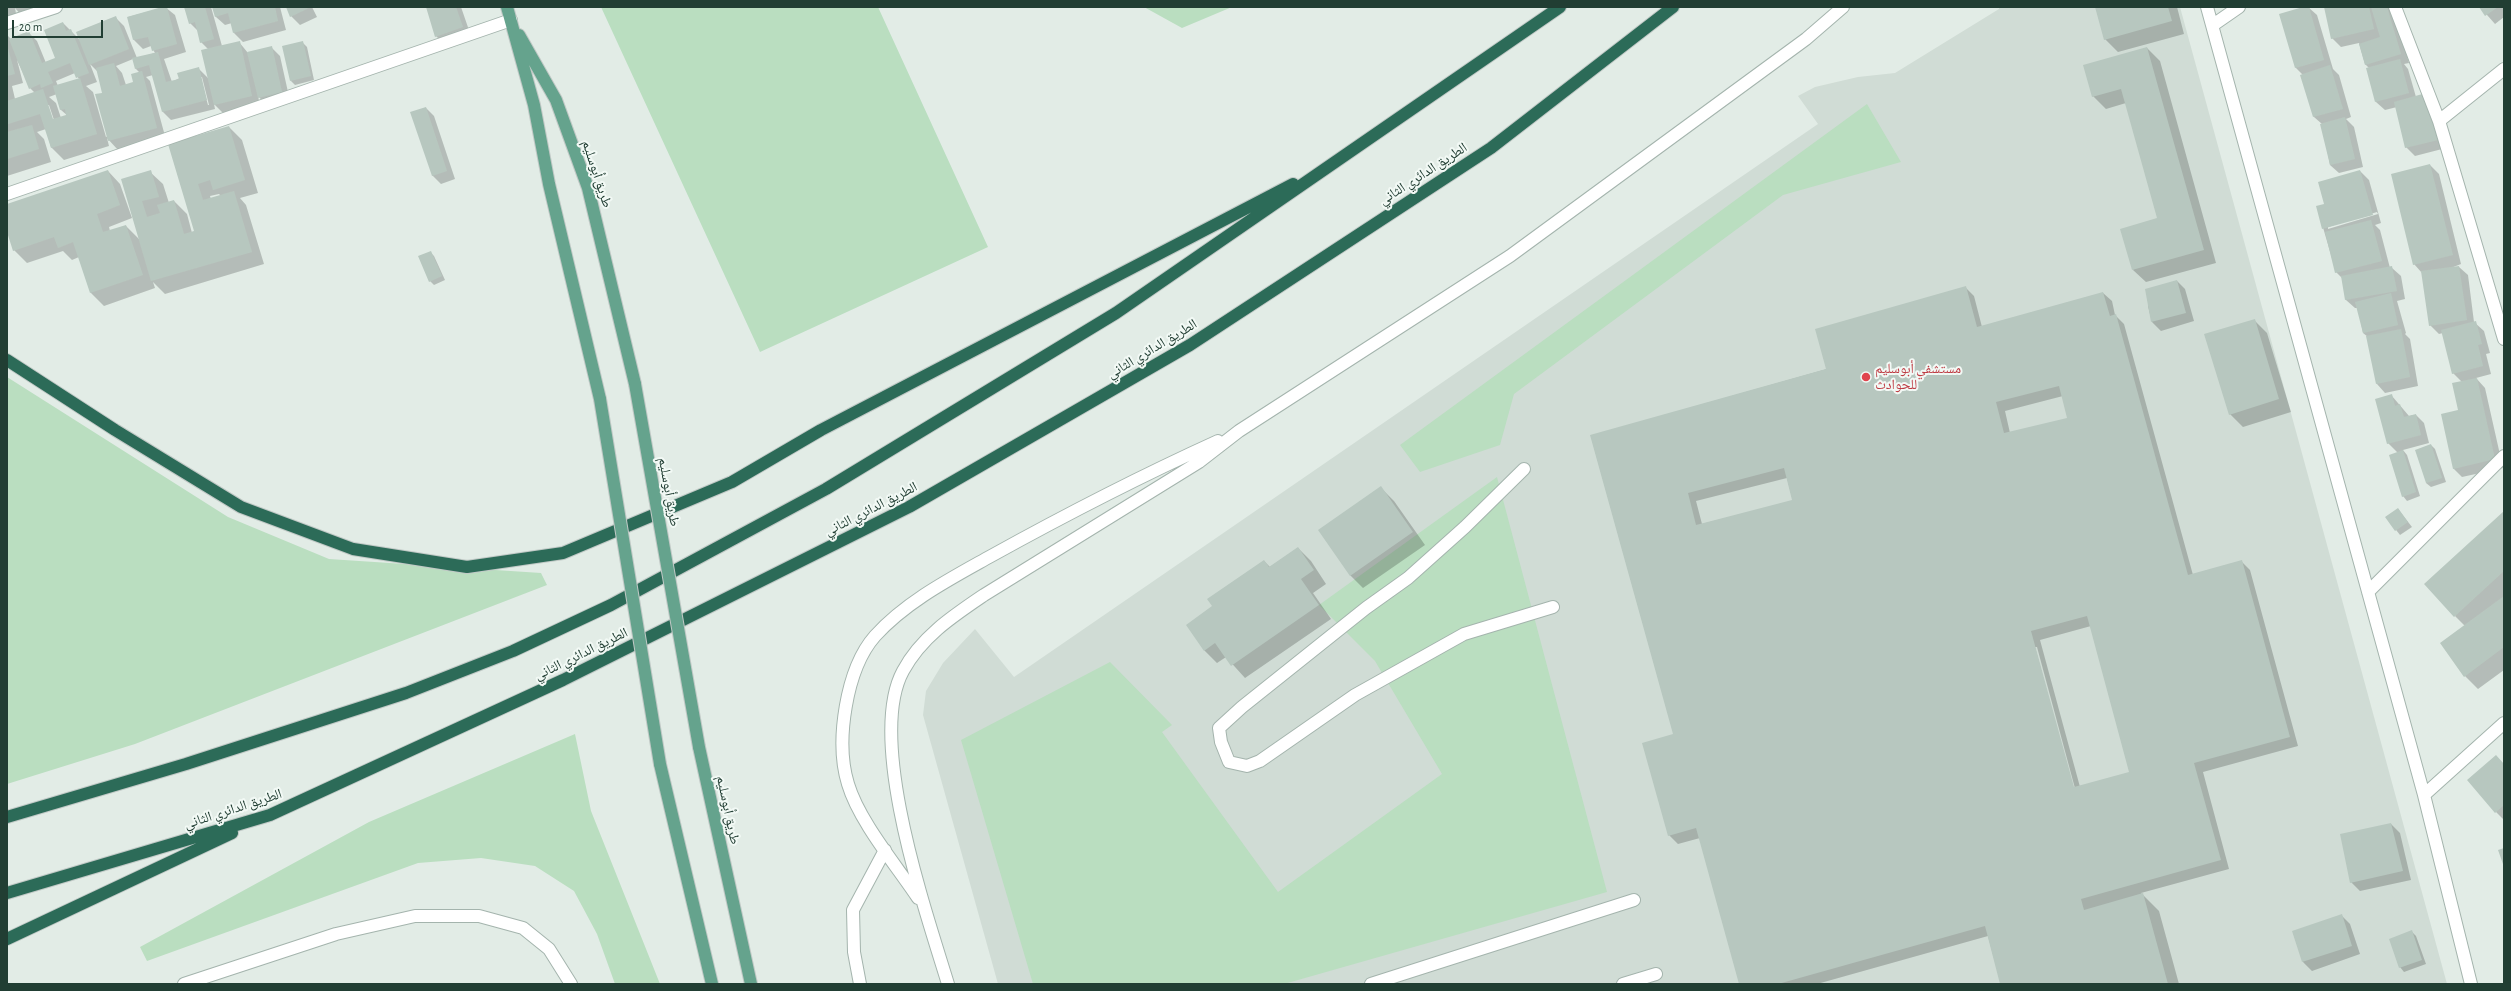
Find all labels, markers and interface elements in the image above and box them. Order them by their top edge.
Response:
scale bar [14,12,105,38]
text: 20 m [19,21,42,33]
street label: طريق أبوسليم [578,138,616,210]
street label: الطريق الدائري الثاني [1376,139,1470,209]
street label: الطريق الدائري الثاني [1104,316,1200,382]
place label: مستشفي أبوسليم للحوادث [1875,361,1961,394]
marker: مستشفي أبوسليم للحوادث [1860,371,1872,383]
street label: طريق أبوسليم [655,456,683,528]
street label: الطريق الدائري الثاني [822,478,920,540]
street label: الطريق الدائري الثاني [532,624,630,684]
street label: طريق أبوسليم [713,774,743,846]
street label: الطريق الدائري الثاني [182,785,284,833]

